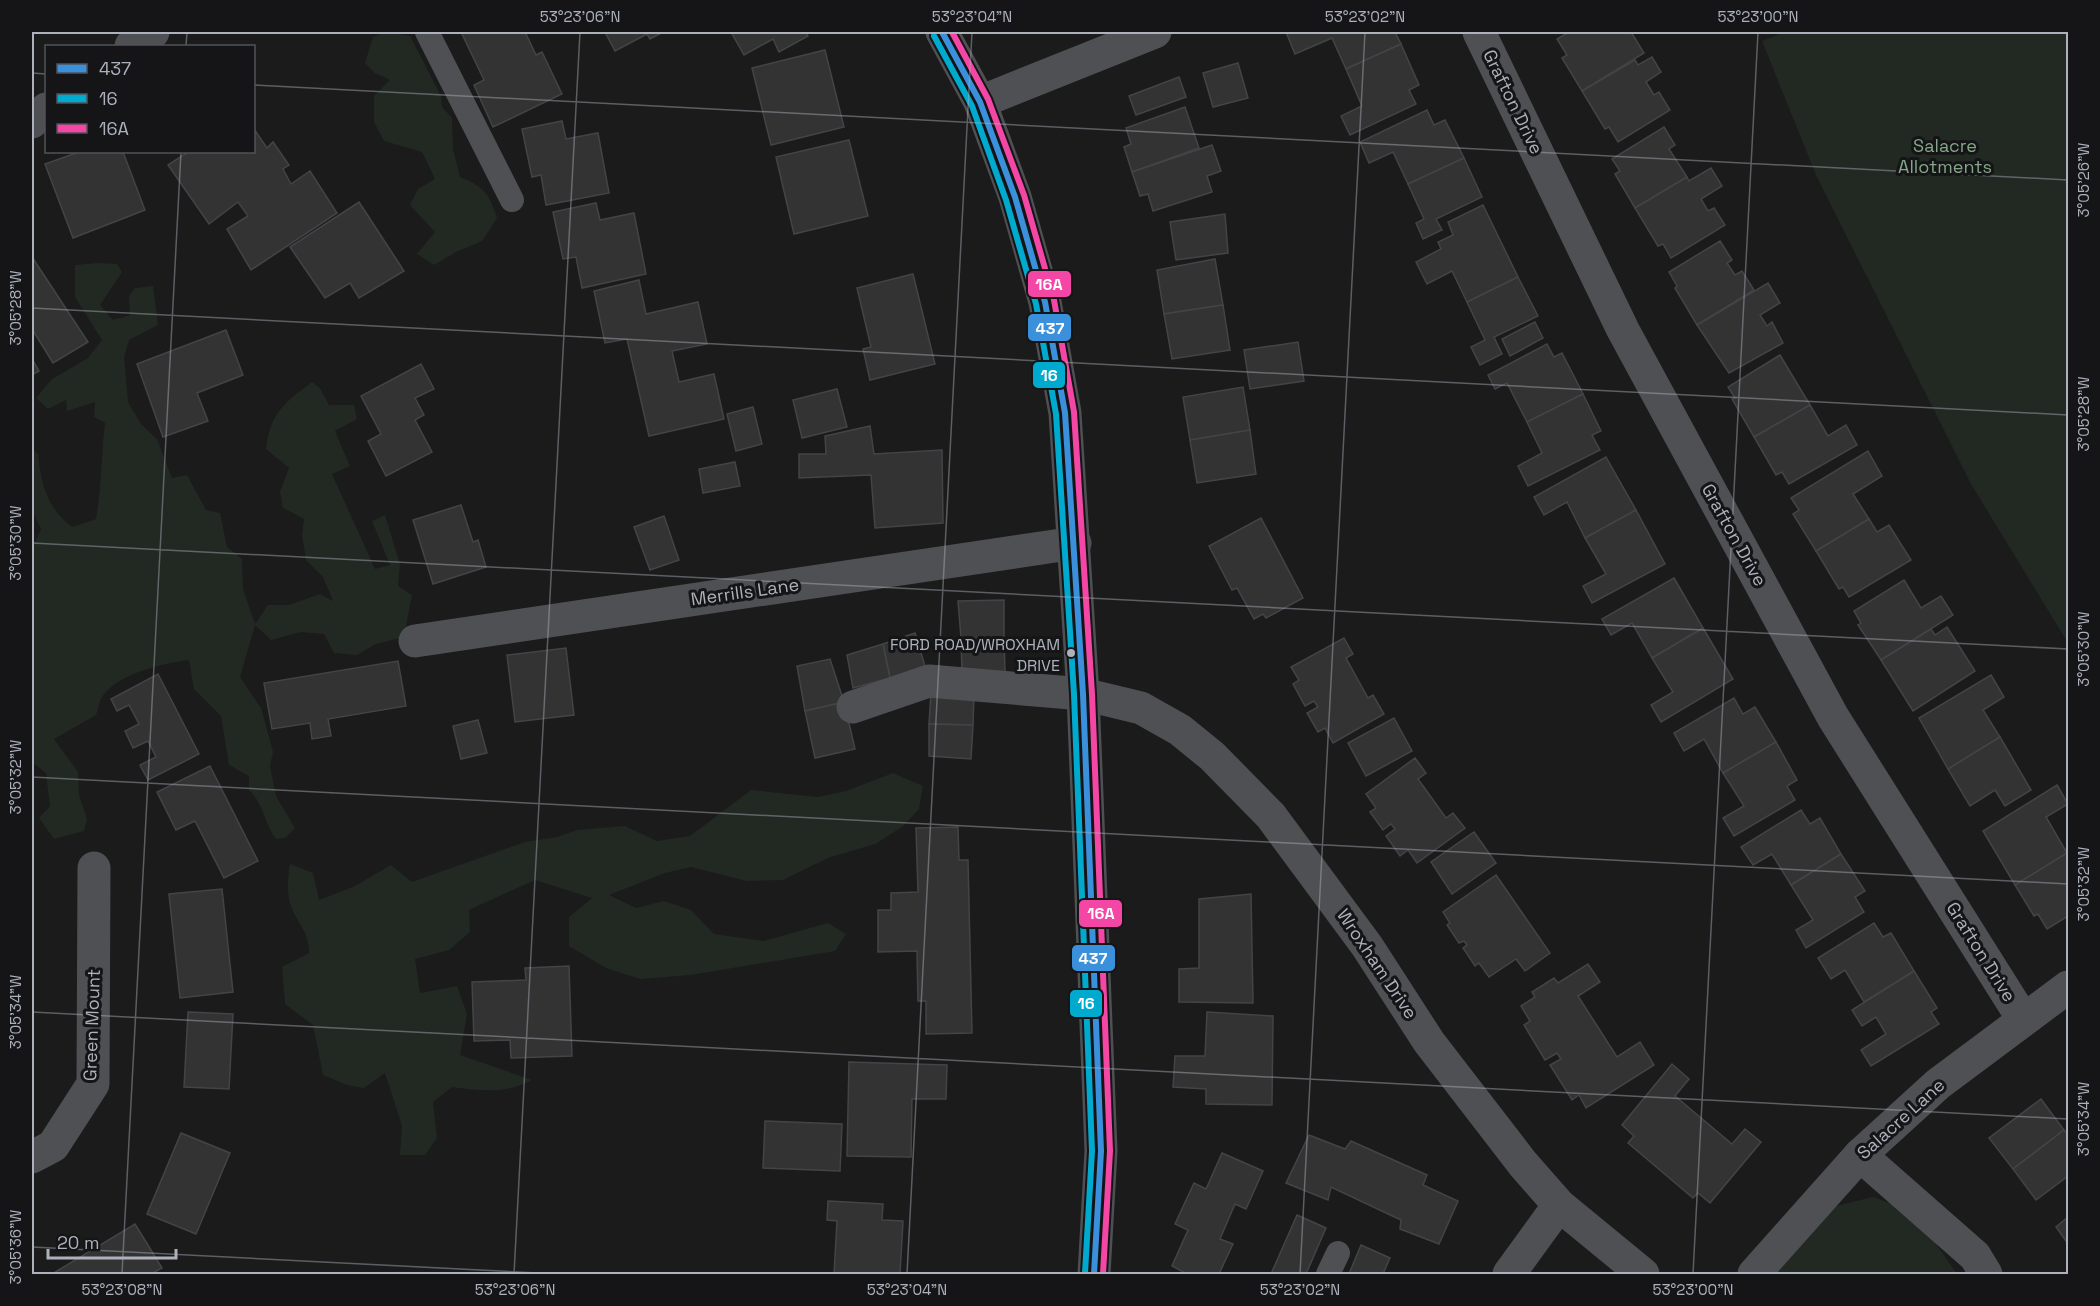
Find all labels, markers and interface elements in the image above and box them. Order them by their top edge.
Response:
text: 53°23'06"N [540,7,620,26]
text: 53°23'04"N [932,7,1012,26]
text: 53°23'02"N [1325,7,1405,26]
text: 53°23'00"N [1717,7,1799,26]
legend [45,45,255,153]
street label: Grafton Drive [1478,46,1549,158]
text: 437 [99,57,131,80]
text: 16 [99,87,118,110]
text: 16A [99,117,129,140]
park label: Salacre Allotments [1898,134,1992,178]
text: 3°05'26"W [2074,143,2093,217]
text: 3°05'28"W [6,270,25,346]
line badge: 16A [1027,270,1072,298]
text: 16A [1035,274,1063,295]
line badge: 437 [1027,313,1072,342]
text: 437 [1036,318,1065,339]
line badge: 16 [1032,361,1066,389]
text: 16 [1040,365,1058,386]
text: 3°05'28"W [2074,376,2093,452]
street label: Grafton Drive [1697,479,1772,590]
text: 3°05'30"W [6,505,25,581]
street label: Merrills Lane [689,573,801,610]
text: 3°05'30"W [2074,611,2093,687]
place label: FORD ROAD/WROXHAM DRIVE [890,634,1060,676]
marker: FORD ROAD/WROXHAM DRIVE [1065,647,1077,659]
text: 3°05'32"W [6,740,25,814]
text: 3°05'32"W [2074,847,2093,921]
street label: Grafton Drive [1942,897,2021,1006]
line badge: 16A [1078,899,1123,928]
text: 16A [1087,903,1115,924]
street label: Wroxham Drive [1332,904,1423,1023]
line badge: 437 [1071,944,1116,972]
text: 437 [1079,948,1108,969]
street label: Green Mount [78,969,105,1081]
text: 3°05'34"W [6,975,25,1049]
line badge: 16 [1069,989,1103,1018]
text: 16 [1077,993,1095,1014]
street label: Salacre Lane [1852,1073,1949,1164]
text: 3°05'34"W [2074,1082,2093,1156]
text: 3°05'36"W [6,1210,25,1284]
scale bar [48,1222,176,1260]
text: 20 m [57,1231,100,1254]
text: 53°23'08"N [82,1280,162,1299]
text: 53°23'06"N [475,1280,555,1299]
text: 53°23'04"N [867,1280,947,1299]
text: 53°23'02"N [1260,1280,1340,1299]
text: 53°23'00"N [1652,1280,1734,1299]

